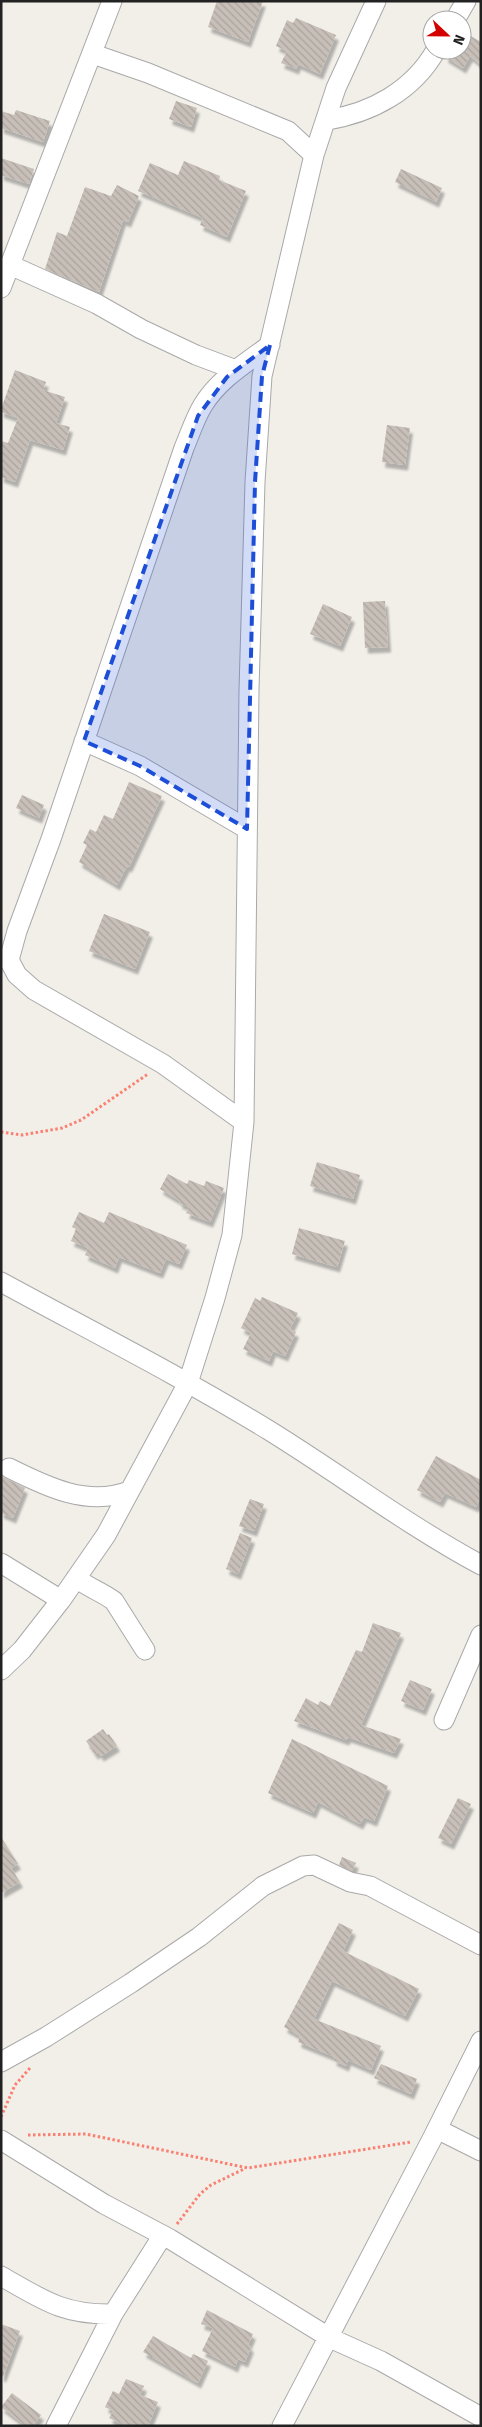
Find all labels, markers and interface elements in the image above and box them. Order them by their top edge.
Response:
north arrow [422,10,472,60]
text: N [449,32,468,47]

